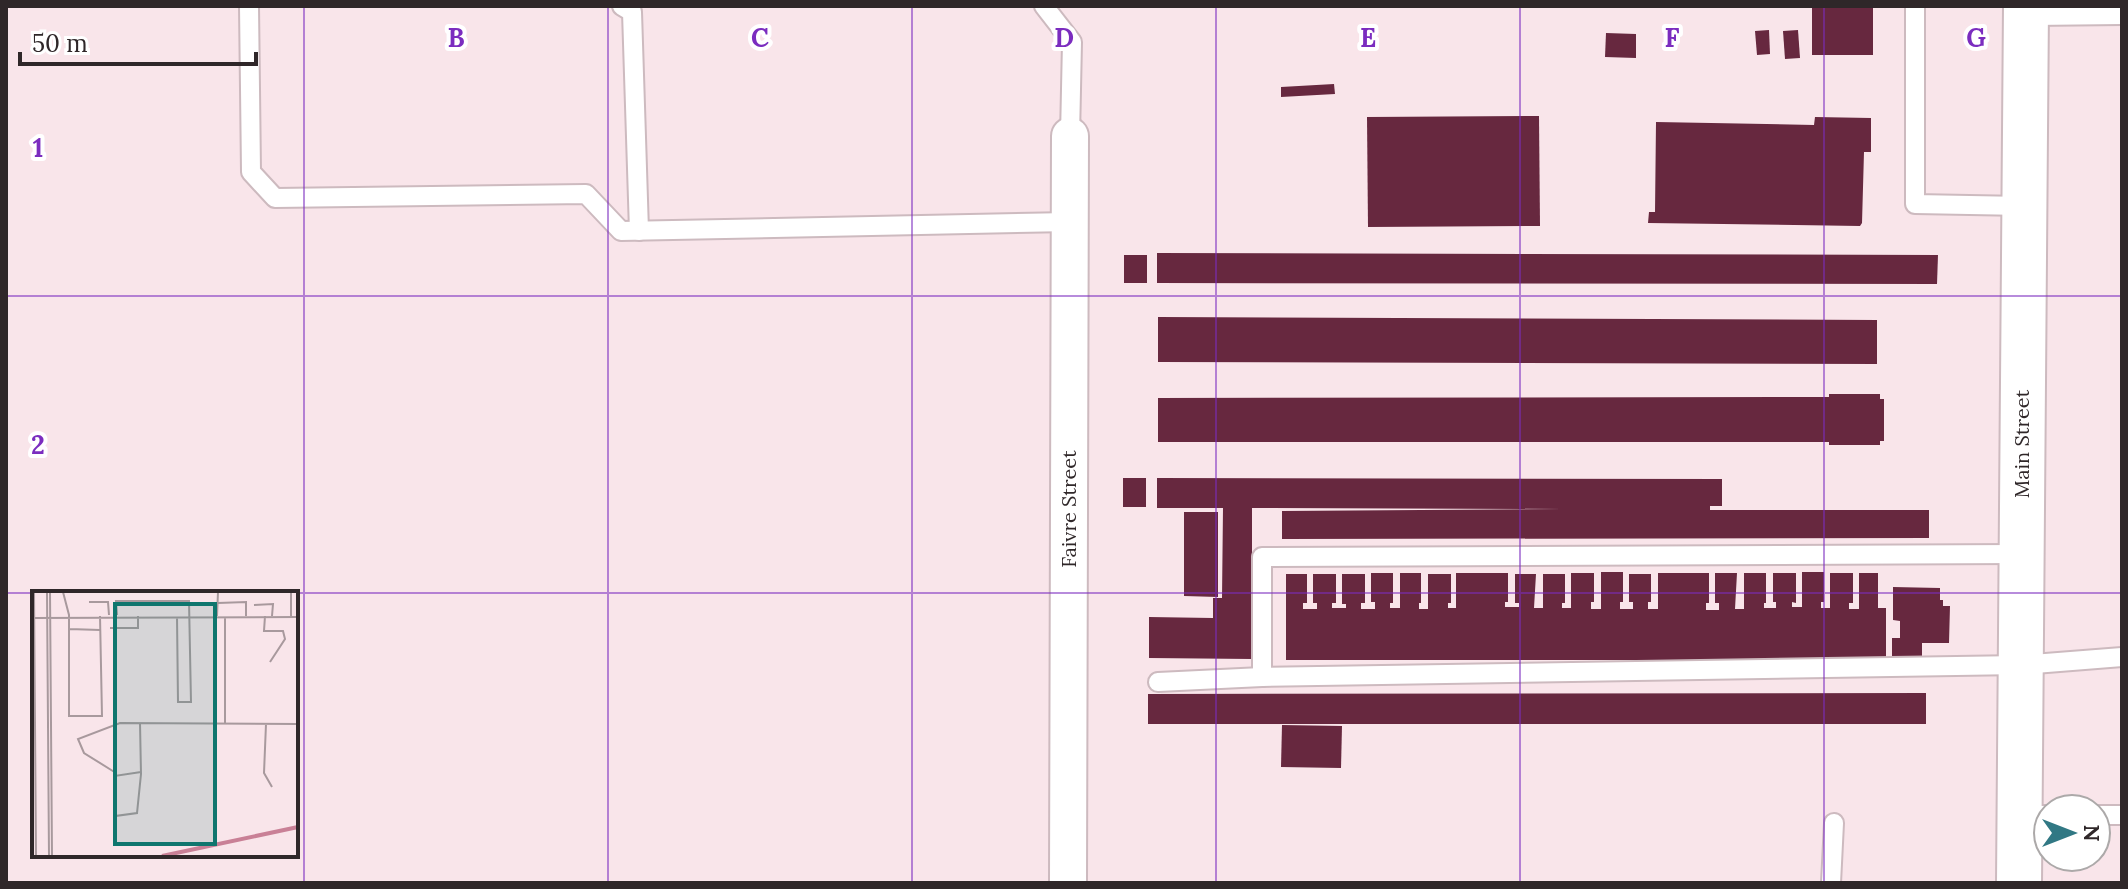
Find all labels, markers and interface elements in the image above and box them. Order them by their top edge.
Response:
scale bar [20,16,256,66]
text: B [447,21,465,54]
text: C [751,21,769,54]
text: D [1054,21,1074,54]
text: E [1360,21,1376,54]
text: F [1665,21,1680,54]
text: G [1966,21,1986,54]
text: 50 m [32,28,88,59]
text: 1 [33,131,43,164]
street label: Main Street [2009,390,2034,498]
text: 2 [31,428,45,461]
street label: Faivre Street [1056,450,1081,568]
inset map [32,591,298,857]
north arrow [2032,793,2112,873]
text: N [2078,824,2106,842]

